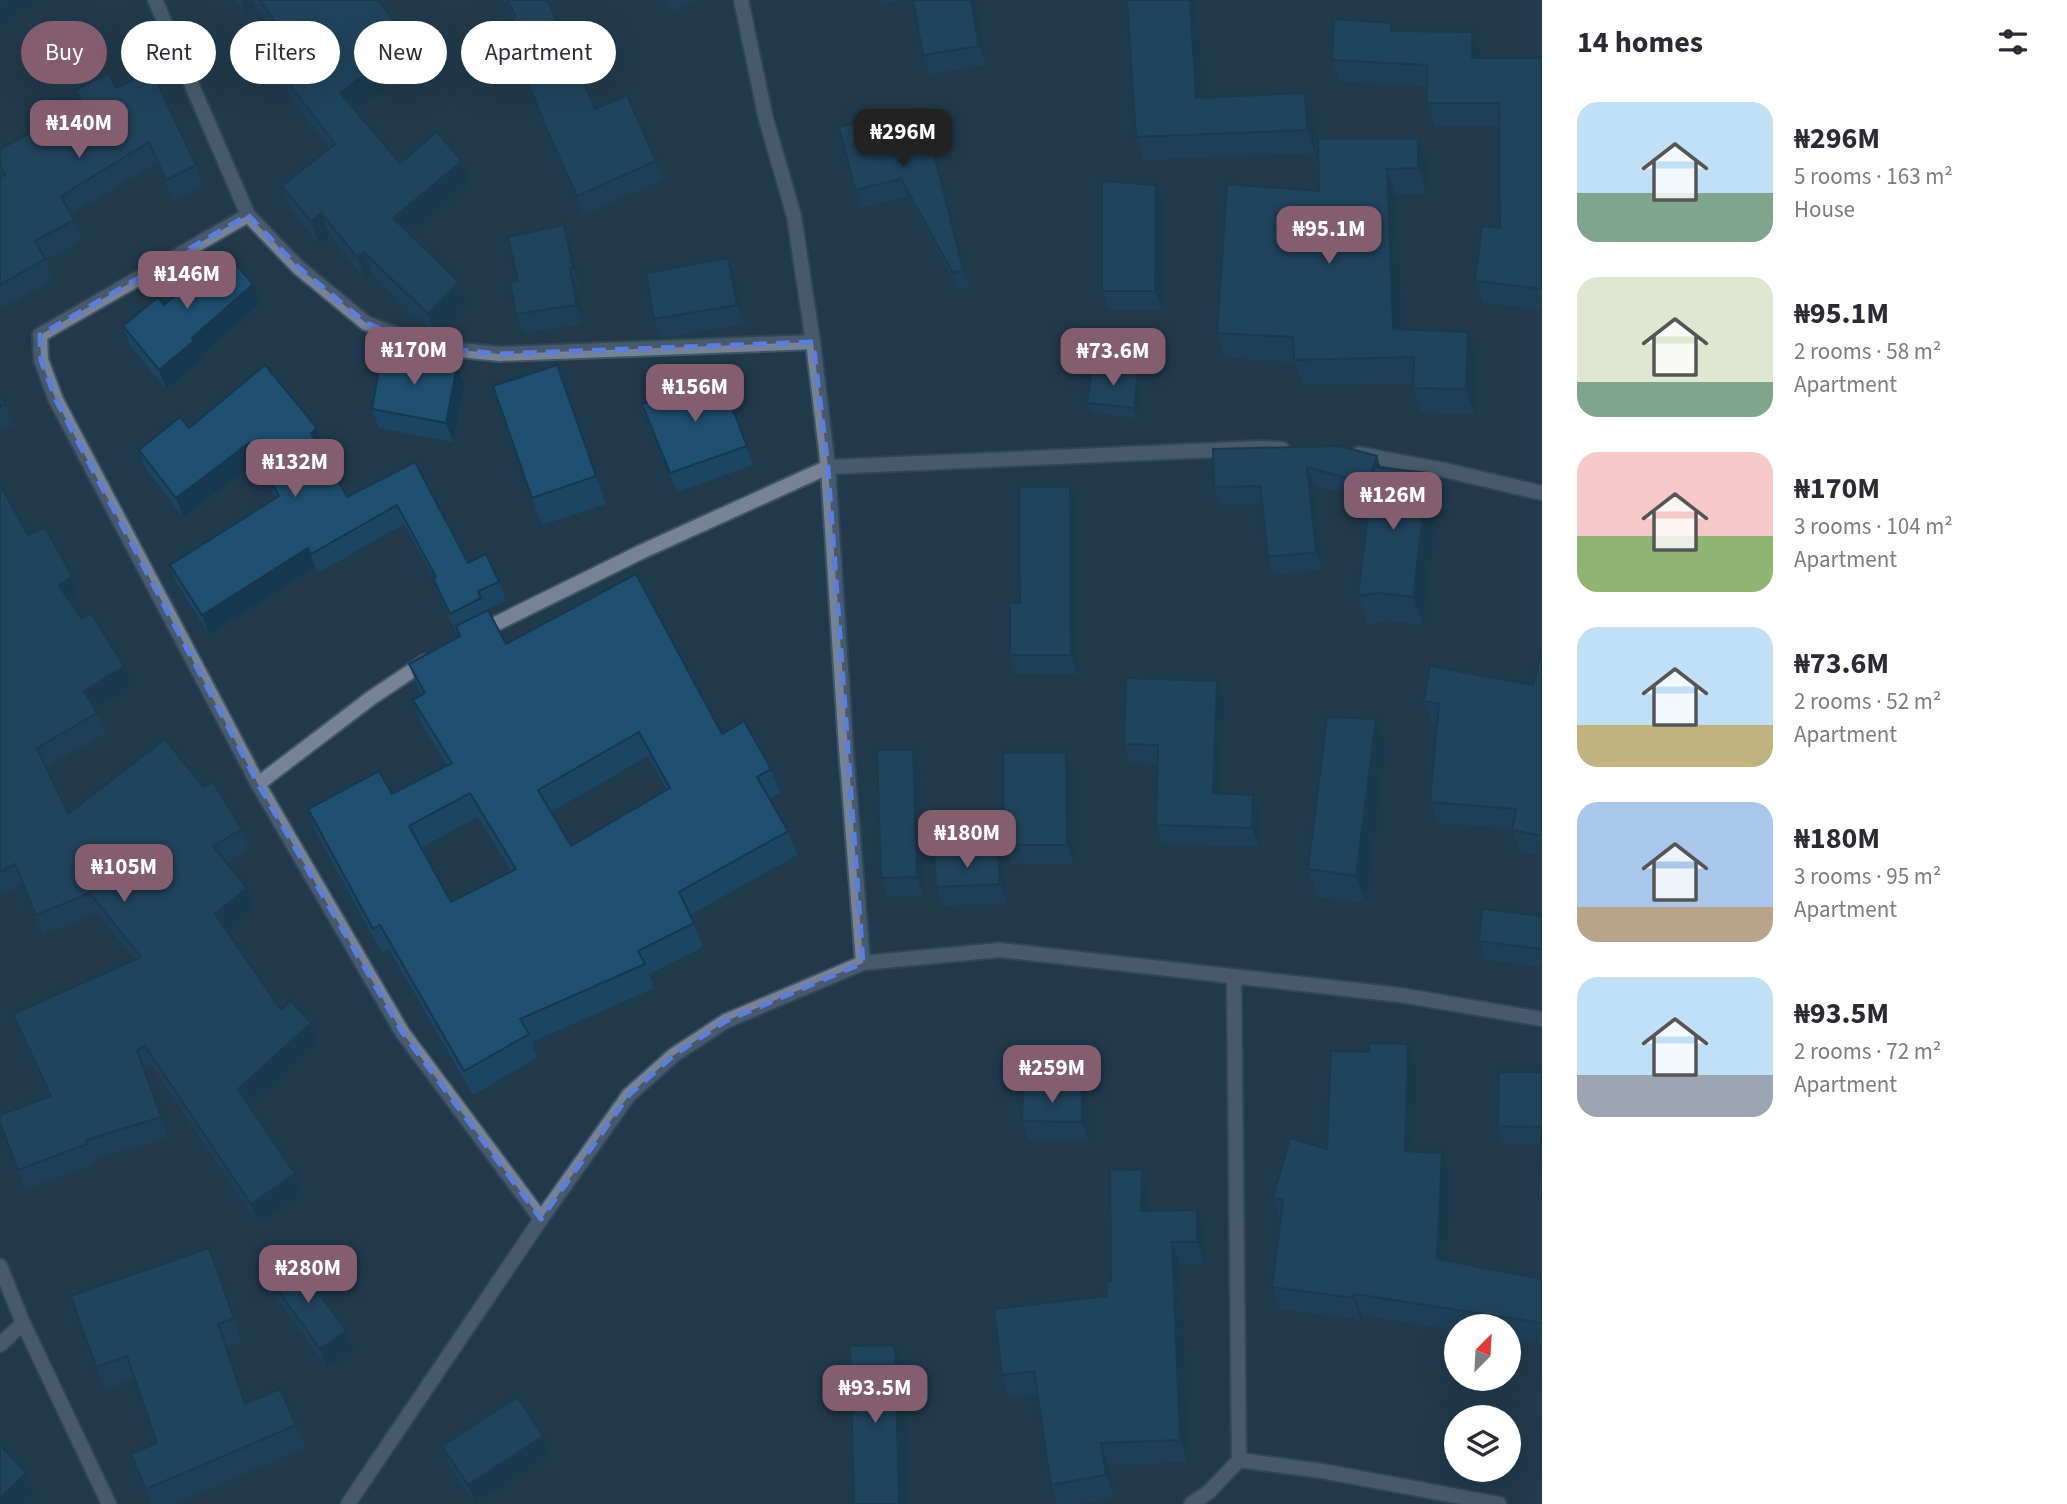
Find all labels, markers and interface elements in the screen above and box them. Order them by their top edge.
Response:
chip: Buy [21,21,107,84]
chip: Rent [121,21,216,84]
chip: Filters [230,21,340,84]
chip: New [354,21,447,84]
chip: Apartment [461,21,616,84]
text: 14 homes [1577,21,1703,64]
icon: filters [1994,23,2032,61]
pin: ₦140M [30,100,128,160]
text: ₦140M [46,106,112,139]
pin: ₦296M [854,110,952,169]
text: ₦296M [870,115,936,148]
text: ₦296M [1794,117,1880,160]
icon: home [1633,130,1717,214]
text: 5 rooms · 163 m² [1794,160,1953,193]
text: House [1794,193,1855,226]
pin: ₦95.1M [1272,206,1386,266]
text: ₦95.1M [1292,212,1366,245]
pin: ₦146M [138,252,236,311]
text: ₦146M [154,257,220,290]
text: ₦95.1M [1794,292,1889,335]
icon: home [1633,305,1717,389]
pin: ₦170M [365,328,463,387]
pin: ₦73.6M [1056,328,1170,388]
text: ₦170M [381,333,447,366]
text: ₦73.6M [1076,334,1150,367]
text: 2 rooms · 58 m² [1794,335,1941,368]
pin: ₦156M [646,364,744,424]
text: Apartment [1794,368,1897,401]
text: ₦156M [662,370,728,403]
pin: ₦132M [246,440,344,499]
text: ₦132M [262,445,328,478]
text: ₦170M [1794,467,1880,510]
pin: ₦126M [1344,472,1442,532]
text: ₦126M [1360,478,1426,511]
icon: home [1633,480,1717,564]
text: 3 rooms · 104 m² [1794,510,1953,543]
text: Apartment [1794,543,1897,576]
text: ₦73.6M [1794,642,1889,685]
icon: home [1633,655,1717,739]
text: 2 rooms · 52 m² [1794,685,1941,718]
text: Apartment [1794,718,1897,751]
pin: ₦180M [918,810,1016,870]
text: ₦180M [934,816,1000,849]
text: ₦180M [1794,817,1880,860]
icon: home [1633,830,1717,914]
pin: ₦105M [75,844,173,904]
text: ₦105M [91,850,157,883]
text: 3 rooms · 95 m² [1794,860,1941,893]
text: Apartment [1794,893,1897,926]
text: ₦93.5M [1794,992,1889,1035]
icon: home [1633,1005,1717,1089]
text: 2 rooms · 72 m² [1794,1035,1941,1068]
pin: ₦259M [1003,1046,1101,1105]
text: ₦259M [1019,1051,1085,1084]
text: Apartment [1794,1068,1897,1101]
pin: ₦280M [259,1246,357,1305]
text: ₦280M [275,1251,341,1284]
north arrow [1444,1314,1521,1391]
map controls [1444,1314,1521,1482]
pin: ₦93.5M [818,1366,932,1425]
text: ₦93.5M [838,1371,912,1404]
button: layers [1444,1405,1521,1482]

